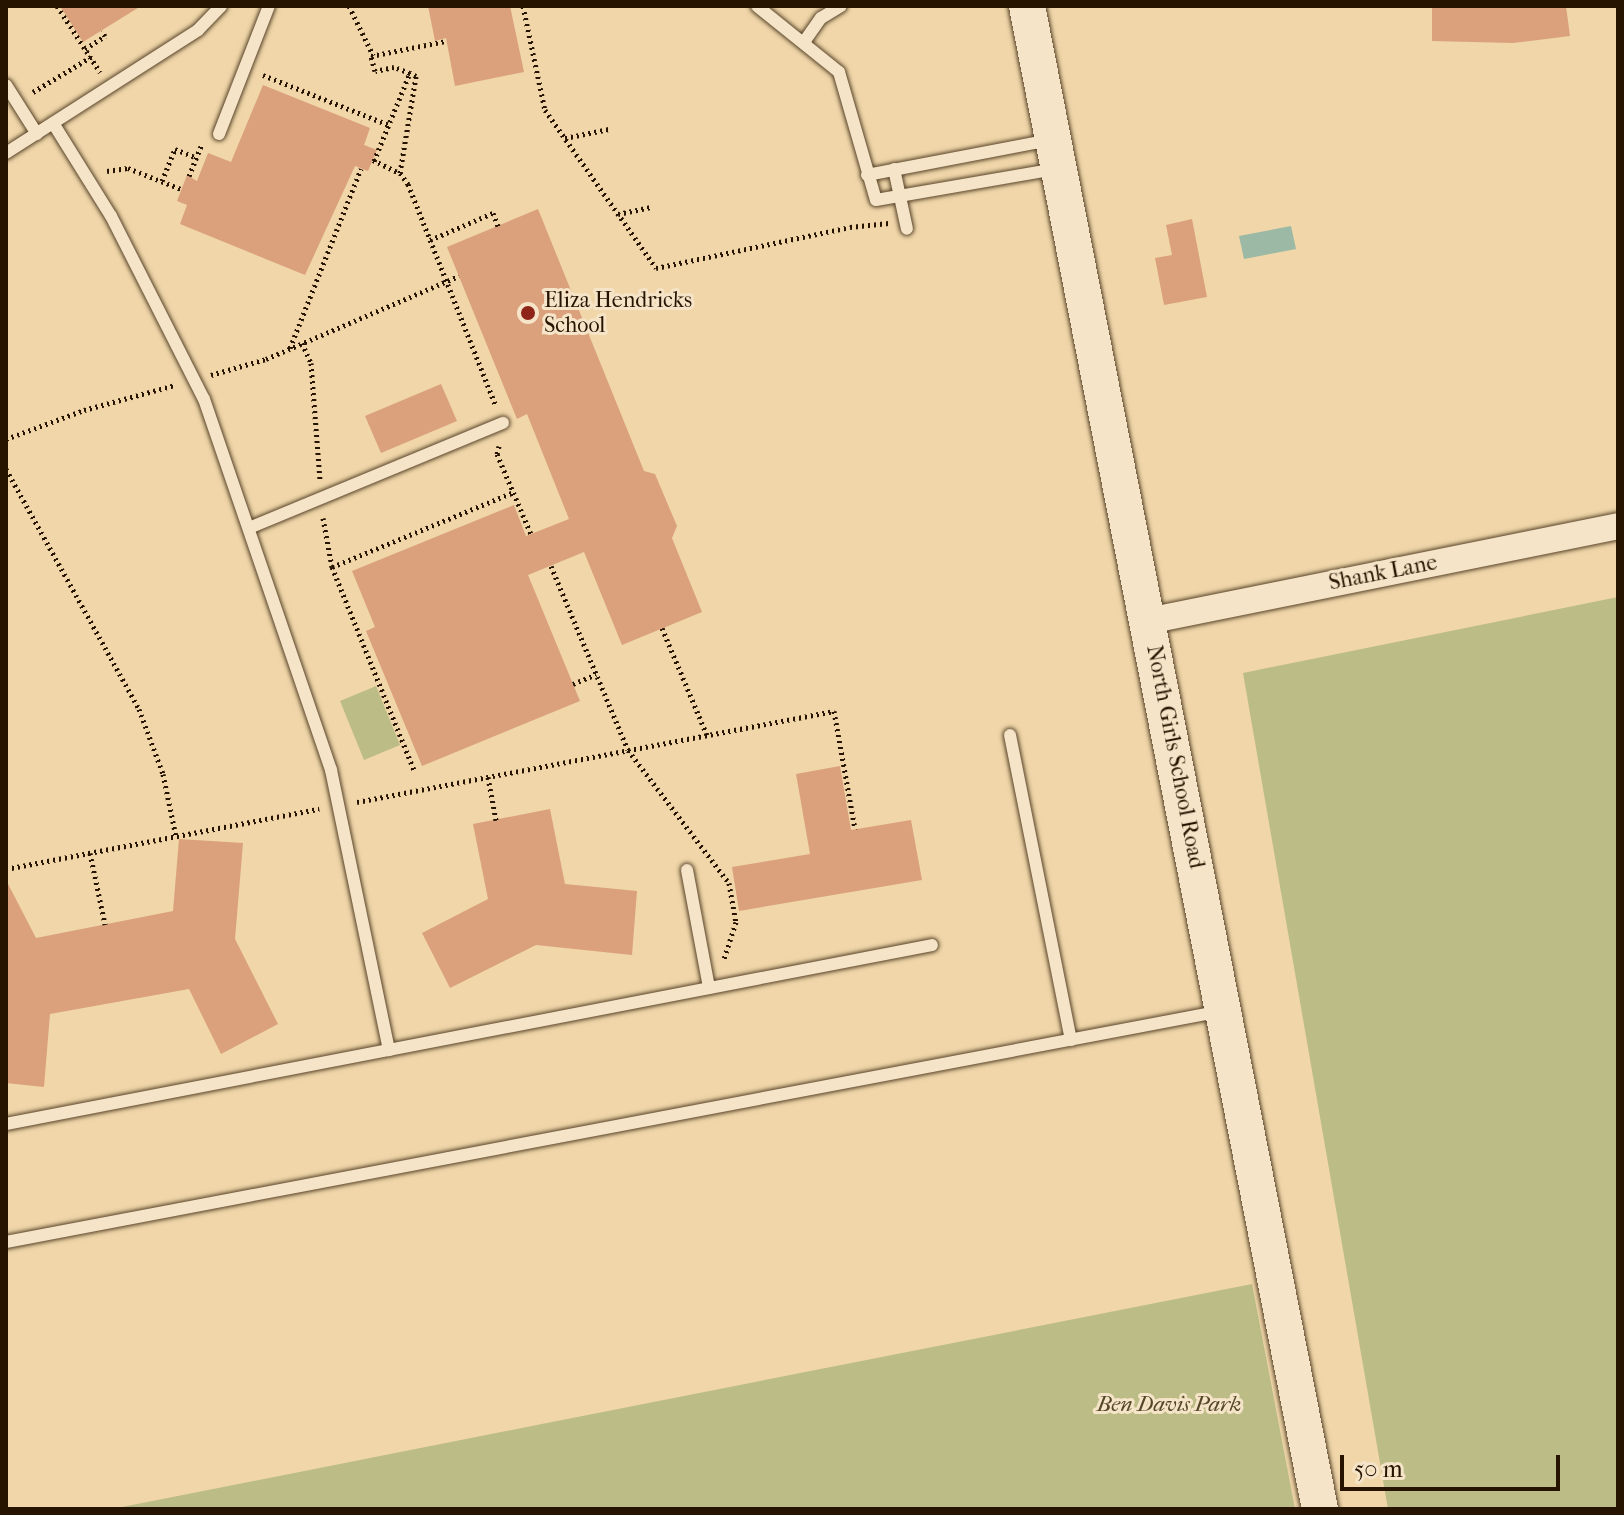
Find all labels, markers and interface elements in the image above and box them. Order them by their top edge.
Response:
place label: Eliza Hendricks School [544,287,692,338]
marker: Eliza Hendricks School [519,304,537,322]
street label: Shank Lane [1327,550,1439,596]
street label: North Girls School Road [1140,643,1210,871]
park label: Ben Davis Park [1097,1392,1241,1418]
scale bar [1344,1439,1564,1489]
text: 50 m [1354,1455,1403,1483]

